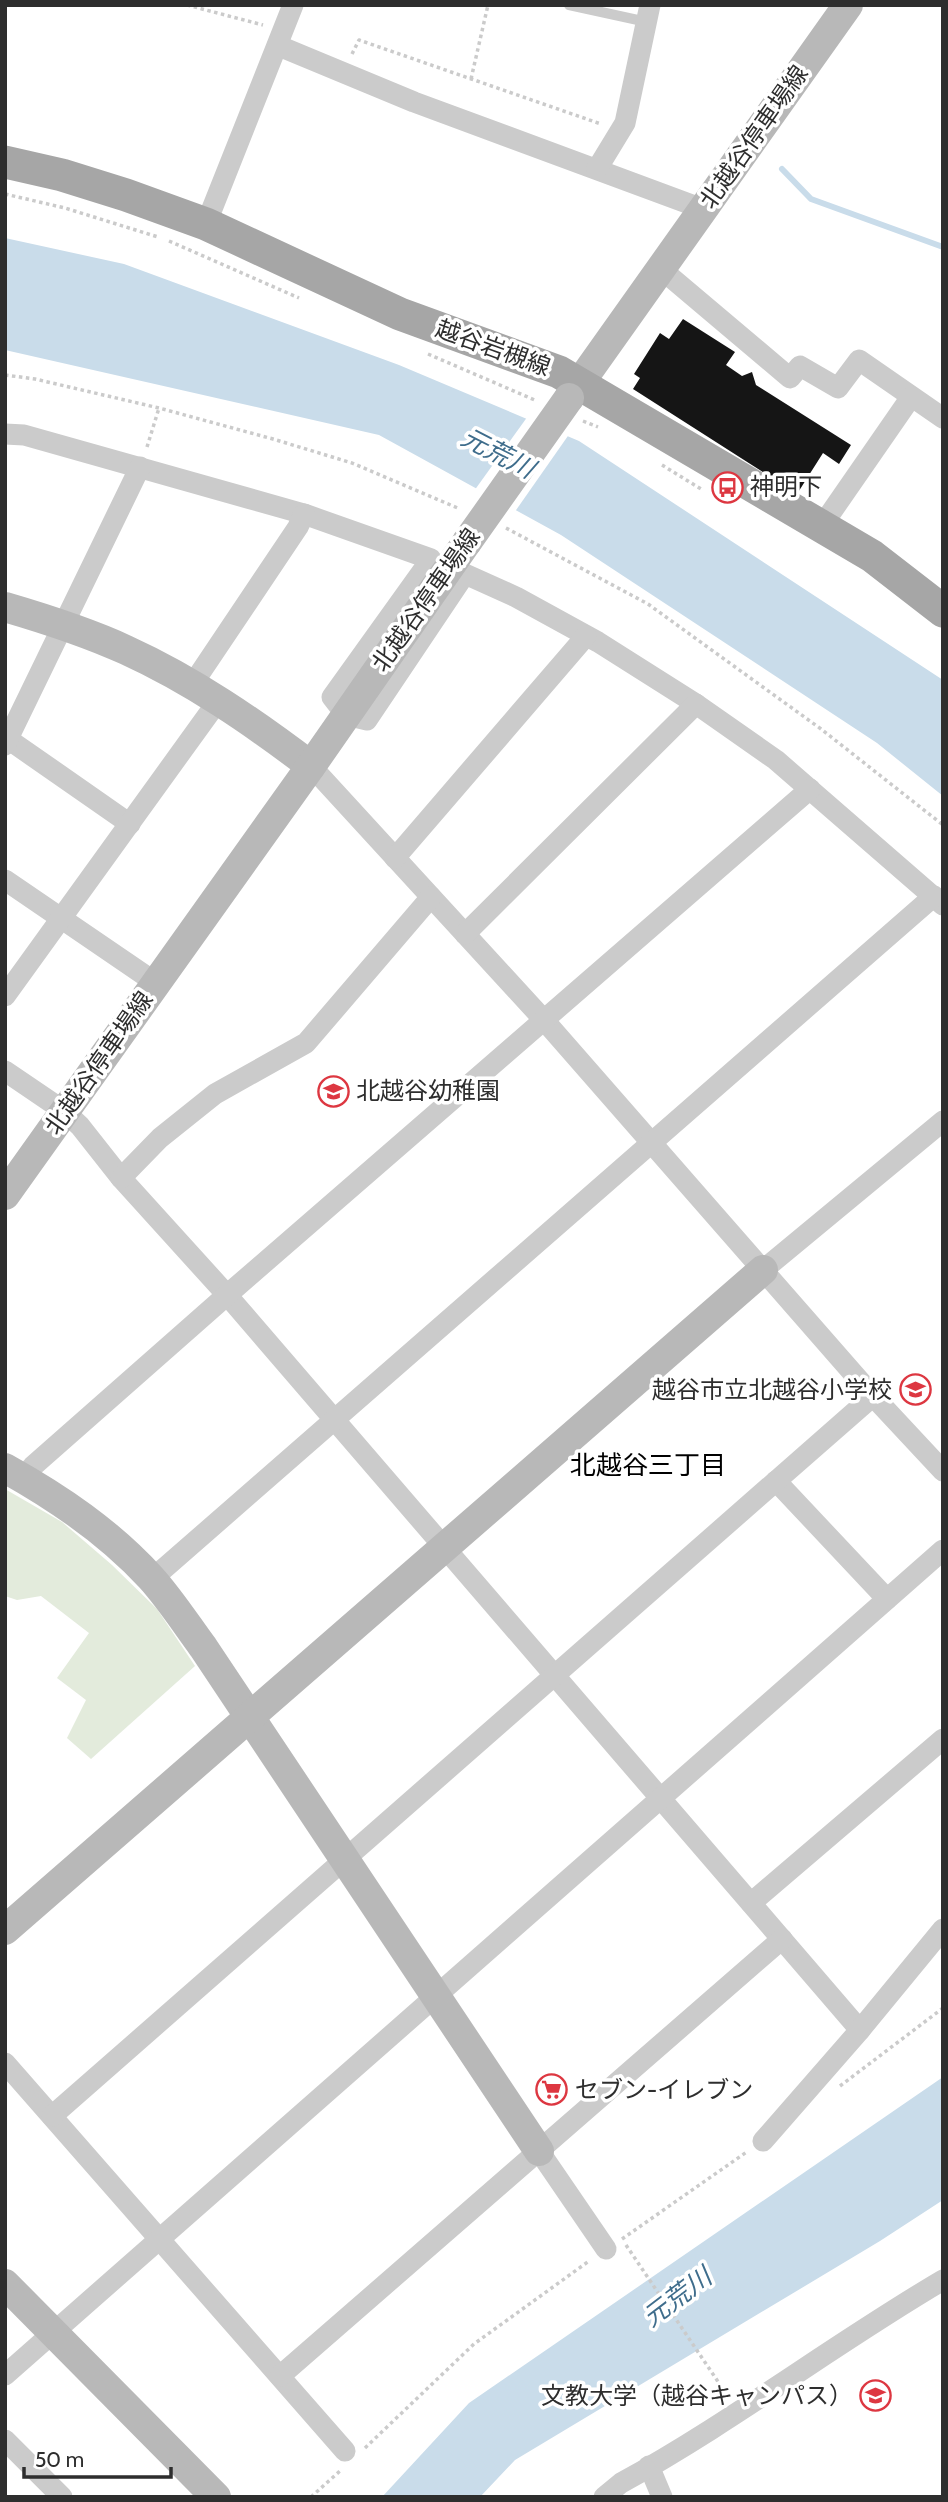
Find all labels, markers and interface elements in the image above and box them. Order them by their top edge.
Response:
street label: 北越谷停車場線 [694,60,814,214]
street label: 越谷岩槻線 [432,313,555,382]
water label: 元荒川 [456,421,543,486]
bus stop icon: 神明下 [710,470,744,504]
place label: 神明下 [750,472,822,501]
street label: 北越谷停車場線 [366,523,486,677]
street label: 北越谷停車場線 [39,986,159,1140]
school or university icon: 北越谷幼稚園 [316,1074,350,1108]
place label: 北越谷幼稚園 [356,1076,500,1105]
school or university icon: 越谷市立北越谷小学校 [898,1373,932,1407]
place label: 越谷市立北越谷小学校 [652,1375,892,1404]
district label: 北越谷三丁目 [570,1449,726,1481]
supermarket icon: セブン-イレブン [535,2073,569,2107]
place label: セブン-イレブン [575,2075,753,2104]
water label: 元荒川 [636,2259,720,2333]
school or university icon: 文教大学（越谷キャンパス） [859,2379,893,2413]
place label: 文教大学（越谷キャンパス） [541,2381,853,2410]
scale bar [24,2436,172,2480]
text: 50 m [35,2447,84,2472]

